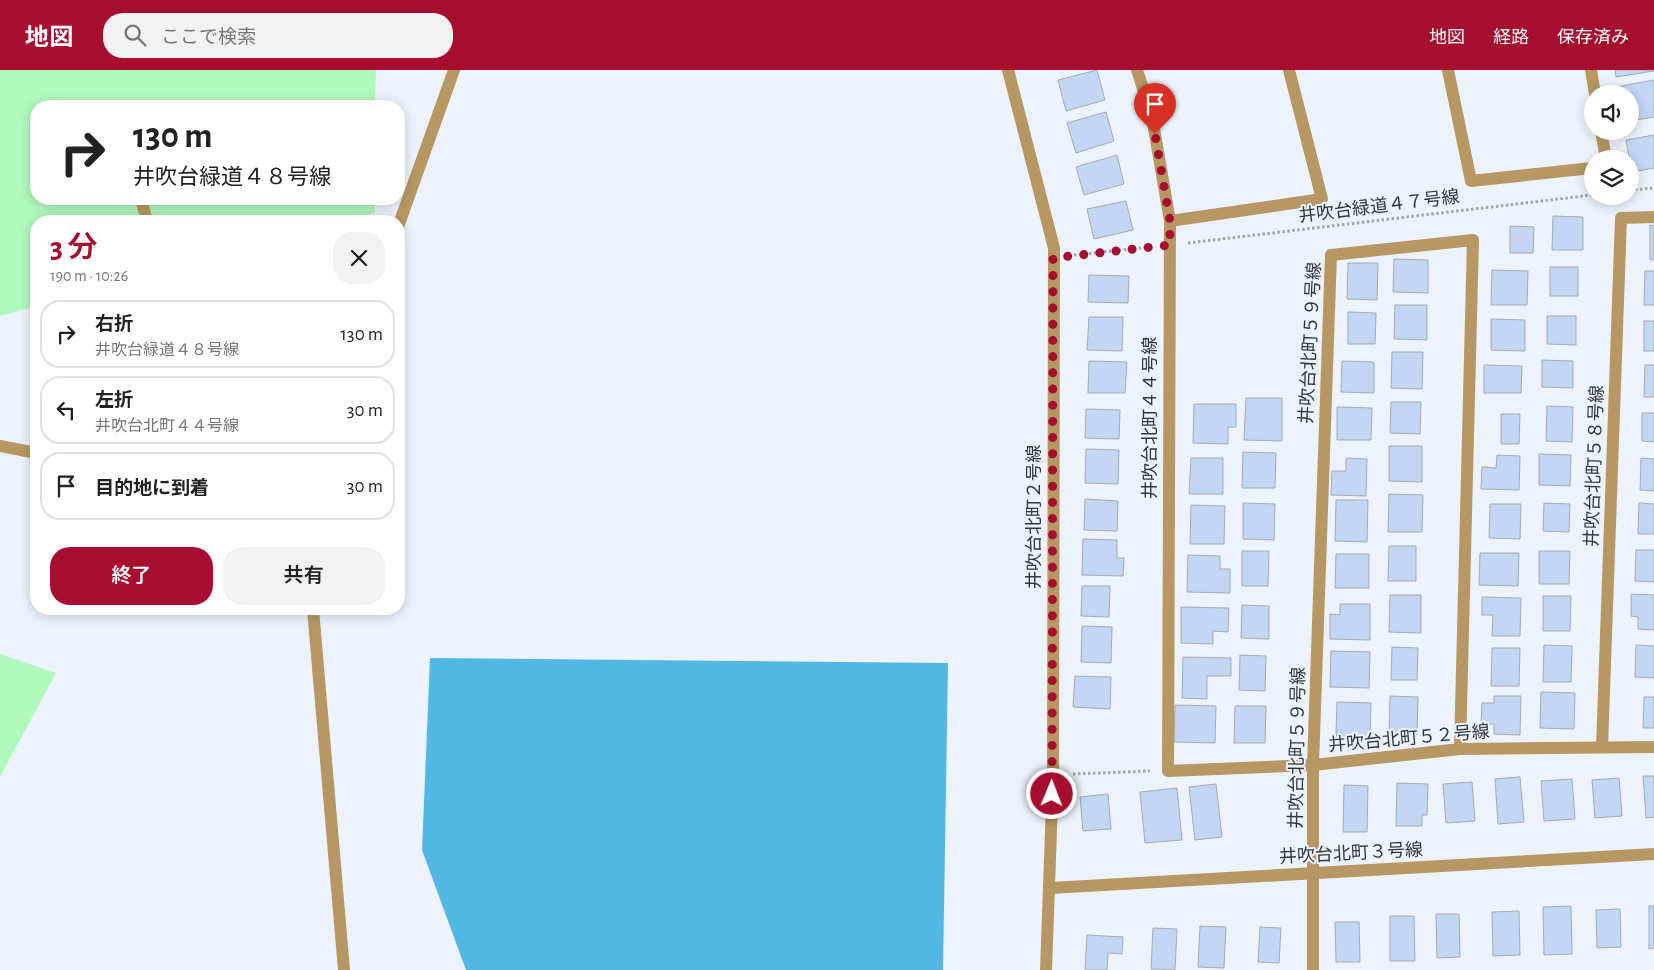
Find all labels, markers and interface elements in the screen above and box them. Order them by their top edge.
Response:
search box [103,13,453,58]
icon: search [121,21,149,49]
text: 地図 [25,26,73,50]
text: ここで検索 [161,28,256,47]
text: 地図 [1429,29,1465,47]
text: 経路 [1493,29,1529,47]
text: 保存済み [1557,29,1629,47]
pin [1134,83,1176,134]
map controls [1584,85,1639,205]
button: sound [1584,85,1639,140]
icon: arrive [1141,90,1169,118]
text: 130 m [133,119,212,154]
icon: right [50,120,115,185]
button: layers [1584,150,1639,205]
text: 井吹台緑道４８号線 [133,166,331,188]
street label: 井吹台緑道４７号線 [1297,186,1460,226]
button: close [333,232,385,284]
text: 3 分 [50,233,97,263]
street label: 井吹台北町５９号線 [1296,262,1324,424]
text: 190 m · 10:26 [50,268,128,284]
text: 右折 [95,315,133,334]
icon: right [52,320,80,348]
text: 130 m [340,325,383,344]
street label: 井吹台北町４４号線 [1140,337,1160,499]
text: 井吹台緑道４８号線 [95,342,239,358]
street label: 井吹台北町５８号線 [1581,385,1607,547]
text: 左折 [95,391,133,410]
icon: left [52,396,80,424]
text: 30 m [347,401,383,420]
text: 井吹台北町４４号線 [95,418,239,434]
street label: 井吹台北町２号線 [1024,445,1044,589]
icon: arrive [52,472,80,500]
text: 30 m [347,477,383,496]
text: 目的地に到着 [95,479,209,498]
button: 終了 [50,547,213,605]
button: 共有 [223,547,385,605]
street label: 井吹台北町５９号線 [1286,667,1308,829]
street label: 井吹台北町５２号線 [1327,721,1490,755]
position arrow [1025,767,1077,819]
street label: 井吹台北町３号線 [1279,839,1423,867]

